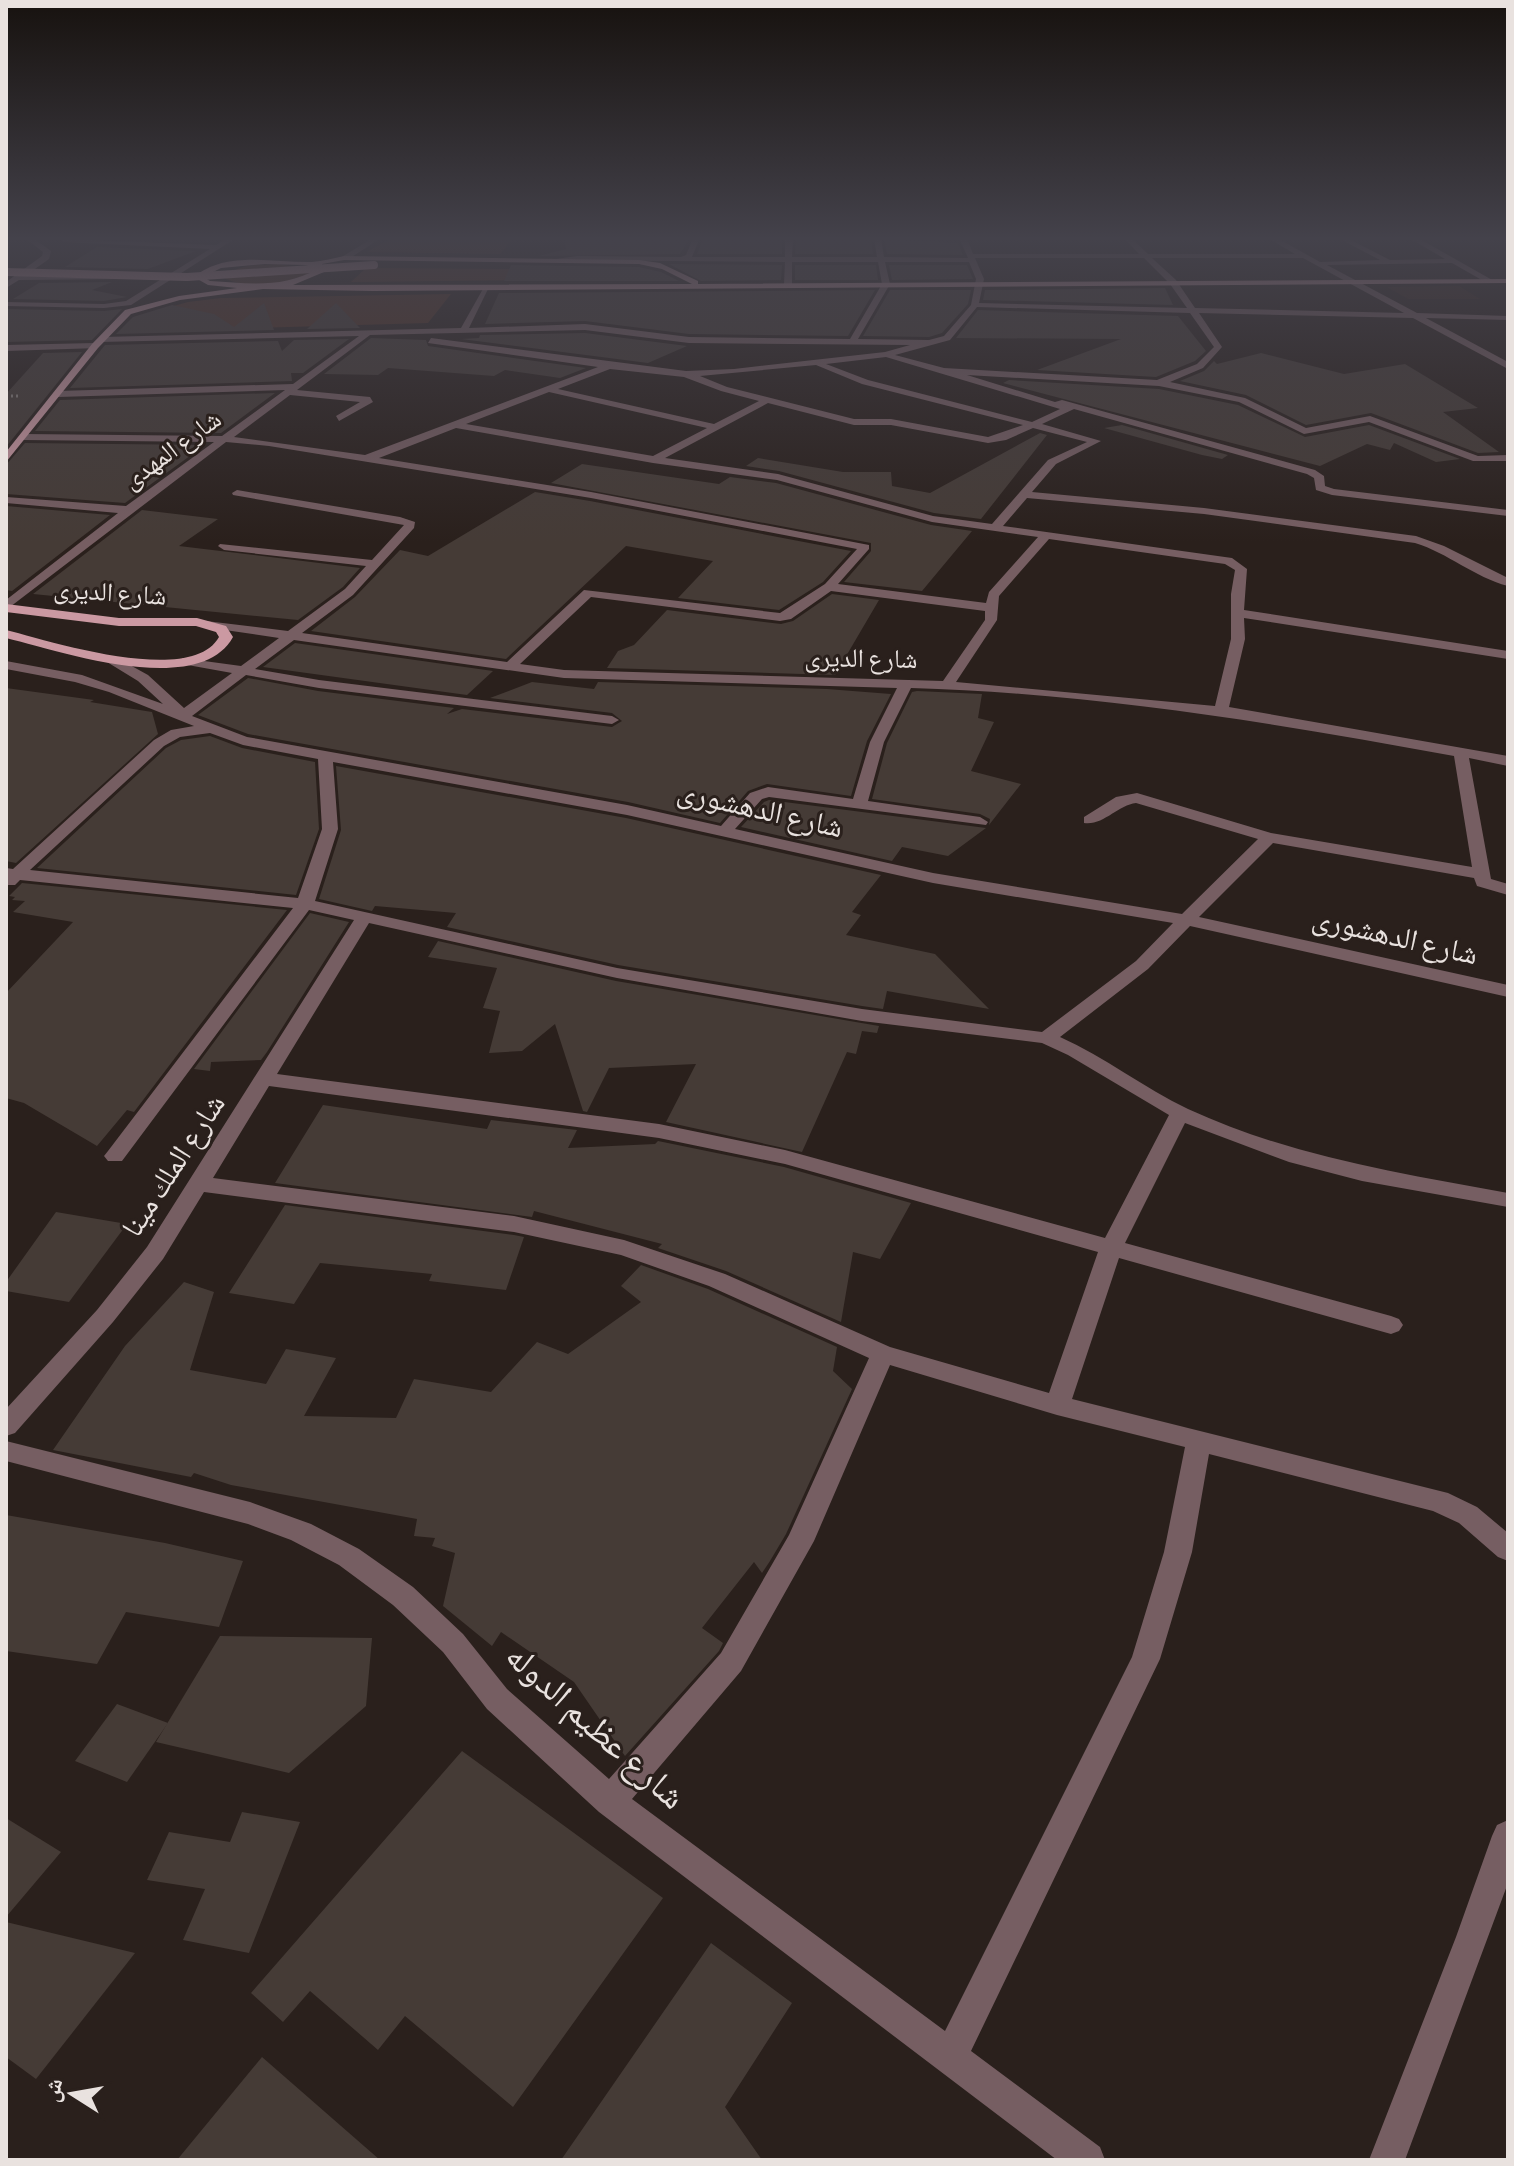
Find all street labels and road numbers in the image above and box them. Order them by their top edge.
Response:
street label: شارع المهدى [118,406,227,496]
street label: شارع الديرى [52,576,167,612]
street label: شارع الديرى [804,645,918,675]
street label: شارع الدهشورى [674,776,846,847]
street label: شارع الدهشورى [1309,903,1481,974]
street label: شارع الملك مينا [117,1089,234,1244]
street label: شارع عظيم الدوله [496,1638,691,1819]

